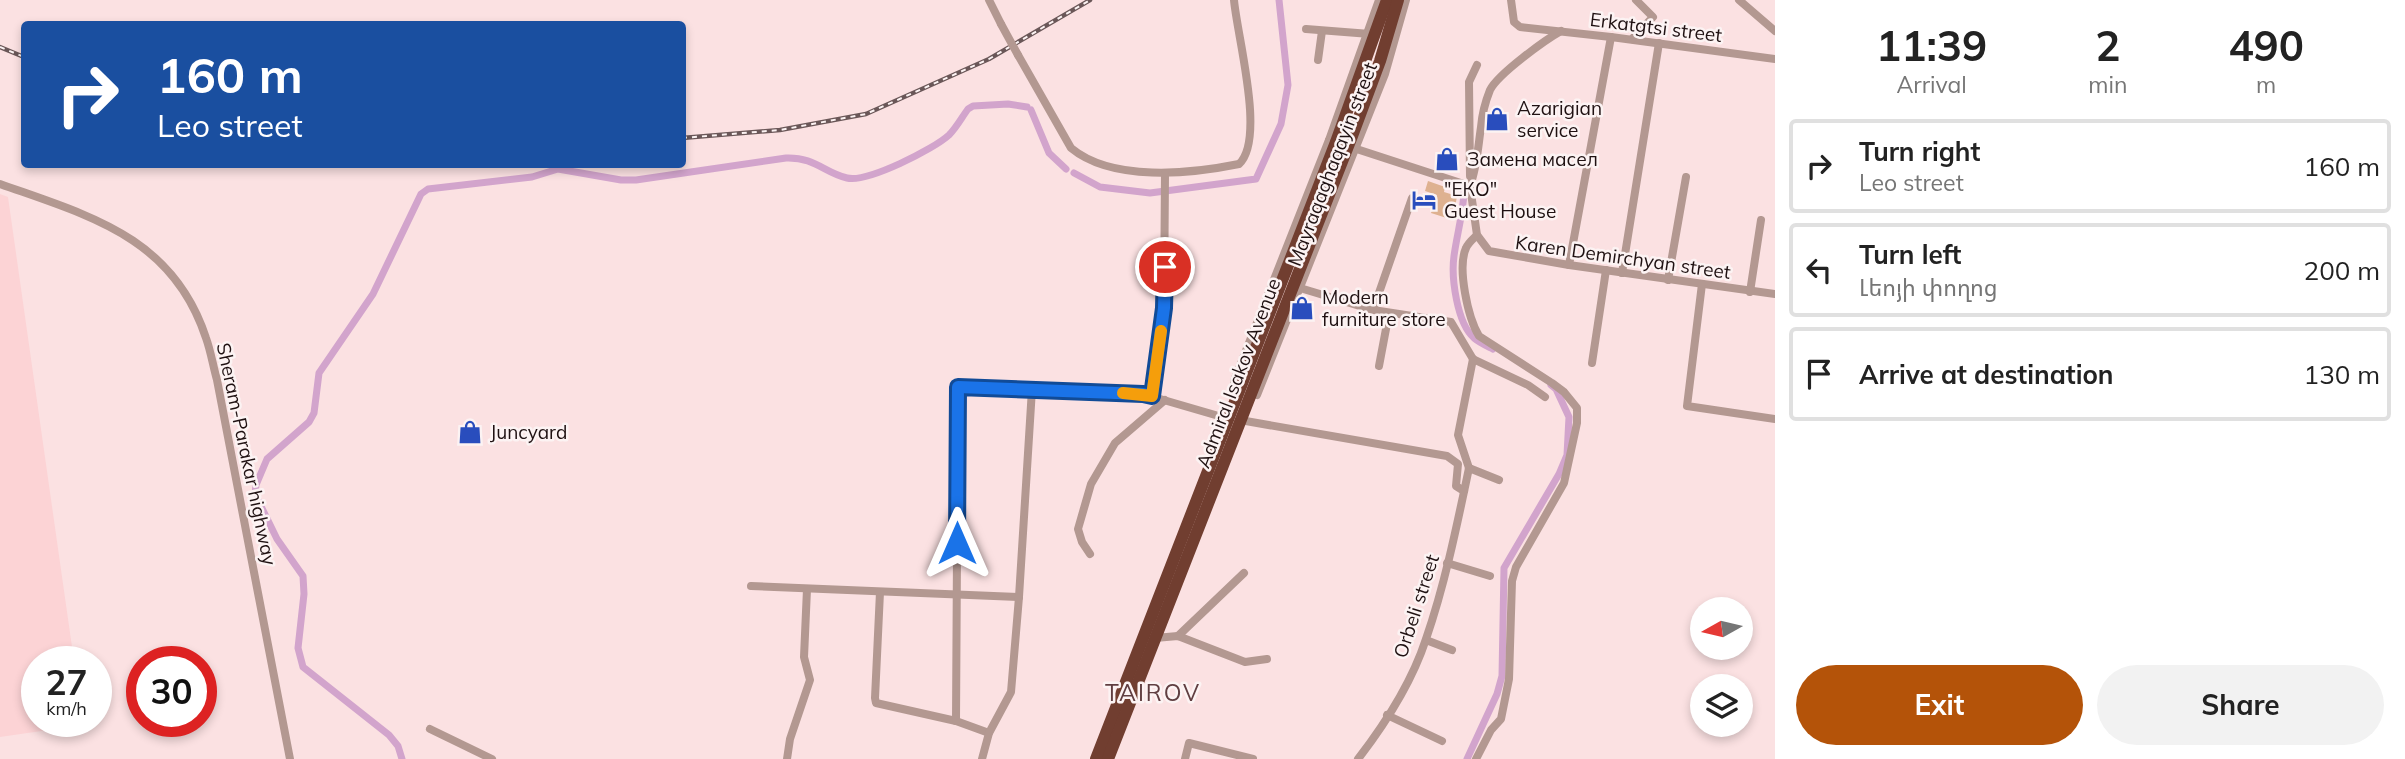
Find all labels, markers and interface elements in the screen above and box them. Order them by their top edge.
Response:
street label: Erkatgtsi street [1589,7,1724,47]
text: 11:39 [1876,19,1987,72]
text: 2 [2095,19,2120,72]
text: 490 [2228,19,2304,72]
text: 160 m [157,44,303,105]
icon: right [42,49,133,140]
street label: Mayraqaghaqayin street [1282,58,1382,269]
text: Arrival [1896,70,1967,99]
text: min [2088,70,2127,99]
text: m [2256,70,2276,99]
place label: Azarigian service [1517,96,1602,142]
text: Leo street [157,105,303,145]
shop icon: Azarigian service [1483,105,1511,133]
text: Turn right [1859,135,1980,168]
shop icon: Замена масел [1433,145,1461,173]
place label: Замена масел [1467,147,1598,171]
icon: right [1800,147,1838,185]
text: 160 m [2304,150,2380,183]
text: Leo street [1859,168,1964,197]
place label: "ЕКО" Guest House [1444,177,1556,223]
hotel icon: "ЕКО" Guest House [1410,186,1438,214]
street label: Karen Demirchyan street [1514,230,1732,284]
pin [1135,237,1195,297]
text: Turn left [1859,238,1961,271]
icon: arrive [1146,248,1184,286]
icon: left [1800,251,1838,289]
text: 200 m [2304,254,2380,287]
text: Լեոյի փողոց [1859,273,1998,302]
street label: Admiral Isakov Avenue [1191,275,1285,471]
place label: Modern furniture store [1322,285,1445,331]
shop icon: Modern furniture store [1288,294,1316,322]
street label: Sheram-Parakar highway [212,341,282,567]
icon: arrive [1800,355,1838,393]
text: Arrive at destination [1859,358,2114,391]
text: 130 m [2304,358,2380,391]
shop icon: Juncyard [456,418,484,446]
place label: Juncyard [490,420,567,444]
position arrow [920,506,994,580]
street label: Orbeli street [1388,551,1444,661]
north arrow [1690,597,1754,660]
map controls [1690,597,1753,737]
speed limit sign: 30 [126,646,217,737]
text: 27 [45,660,88,704]
button: Exit [1796,665,2083,745]
button: Share [2097,665,2384,745]
button: layers [1690,674,1753,737]
district label: TAIROV [1105,678,1201,707]
text: km/h [46,697,87,720]

